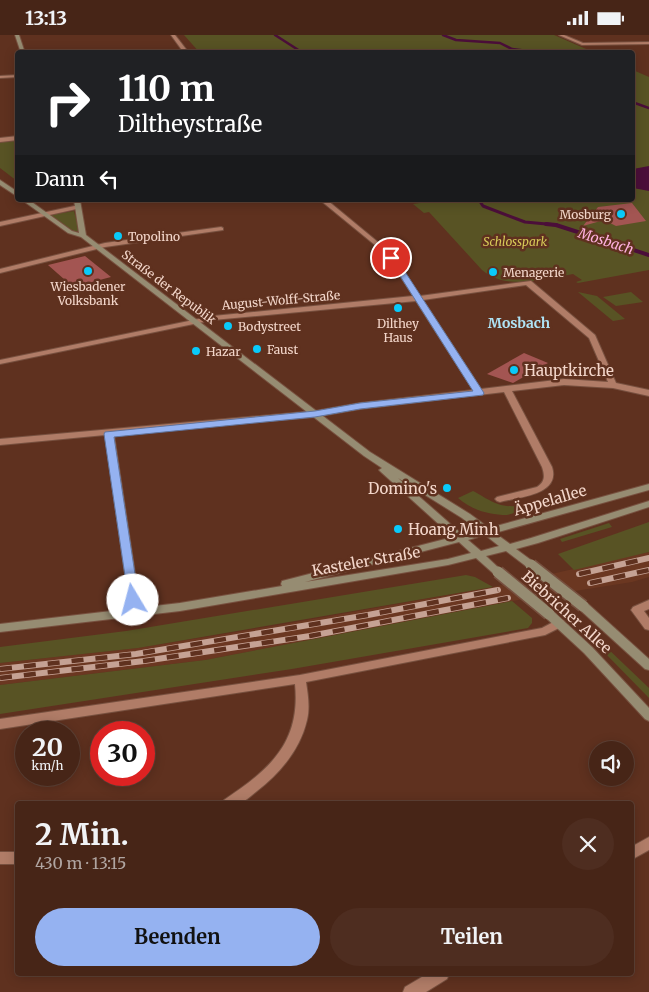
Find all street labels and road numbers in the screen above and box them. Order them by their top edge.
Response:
street label: Straße der Republik [119,247,219,327]
street label: August-Wolff-Straße [220,287,341,313]
street label: Äppelallee [510,480,589,520]
street label: Kasteler Straße [310,542,422,580]
street label: Biebricher Allee [518,567,616,657]

